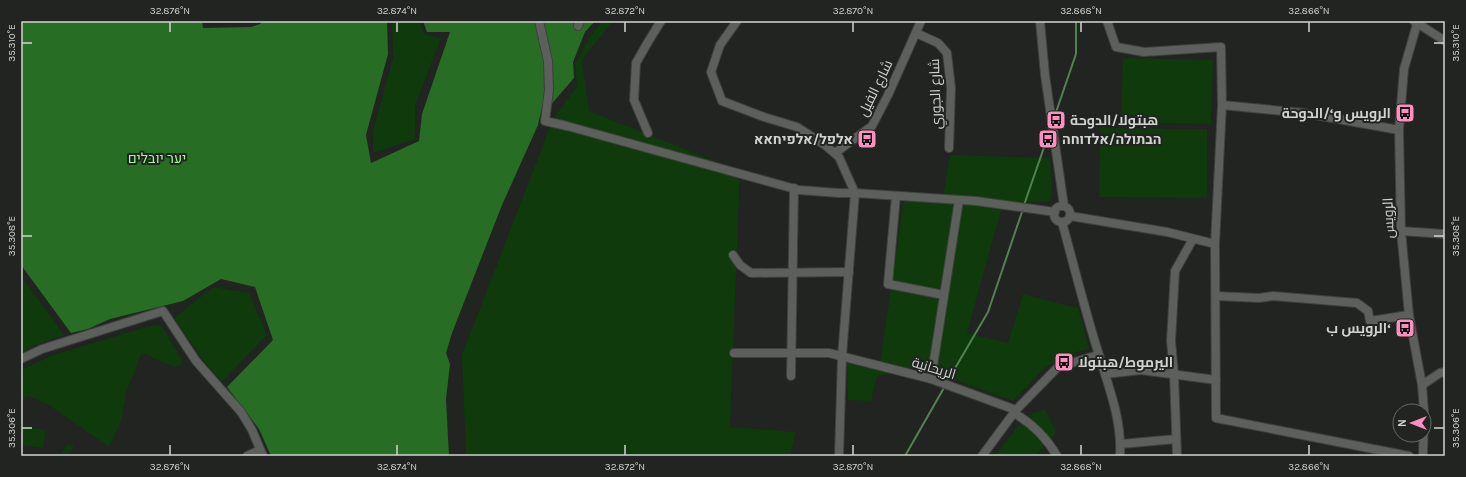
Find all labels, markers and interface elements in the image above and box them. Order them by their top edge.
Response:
text: 32.876°N [150,5,190,17]
text: 32.874°N [377,5,417,17]
text: 32.872°N [605,5,645,17]
text: 32.870°N [833,5,873,17]
text: 32.868°N [1060,5,1102,17]
text: 32.866°N [1288,5,1330,17]
text: 35.310°E [6,24,18,62]
text: 35.310°E [1450,24,1462,62]
street label: شارع الفيل [854,57,896,119]
street label: شارع الجوري [926,58,948,130]
bus stop icon: الرويس و‘/الدوحة [1394,102,1416,124]
place label: الرويس و‘/الدوحة [1282,105,1391,122]
bus stop icon: هبتولا/الدوحة [1045,109,1067,131]
place label: هبتولا/الدوحة [1070,112,1158,129]
bus stop icon: אלפל/אלפיחאא [856,128,878,150]
bus stop icon: הבתולה/אלדוחה [1037,128,1059,150]
place label: אלפל/אלפיחאא [754,131,853,148]
place label: הבתולה/אלדוחה [1062,131,1161,148]
park label: יער יובלים [128,150,186,167]
street label: الرويس [1379,197,1398,239]
text: 35.308°E [6,216,18,256]
text: 35.308°E [1450,216,1462,256]
bus stop icon: الرويس ب‘ [1394,317,1416,339]
place label: الرويس ب‘ [1326,320,1391,337]
bus stop icon: اليرموط/هبتولا [1053,351,1075,373]
street label: الريحانية [910,354,958,383]
place label: اليرموط/هبتولا [1078,354,1173,371]
north arrow [1392,403,1432,443]
text: 35.306°E [6,408,18,448]
text: 35.306°E [1450,408,1462,448]
text: N [1396,419,1409,427]
text: 32.876°N [150,461,190,473]
text: 32.874°N [377,461,417,473]
text: 32.872°N [605,461,645,473]
text: 32.870°N [833,461,873,473]
text: 32.868°N [1060,461,1102,473]
text: 32.866°N [1288,461,1330,473]

